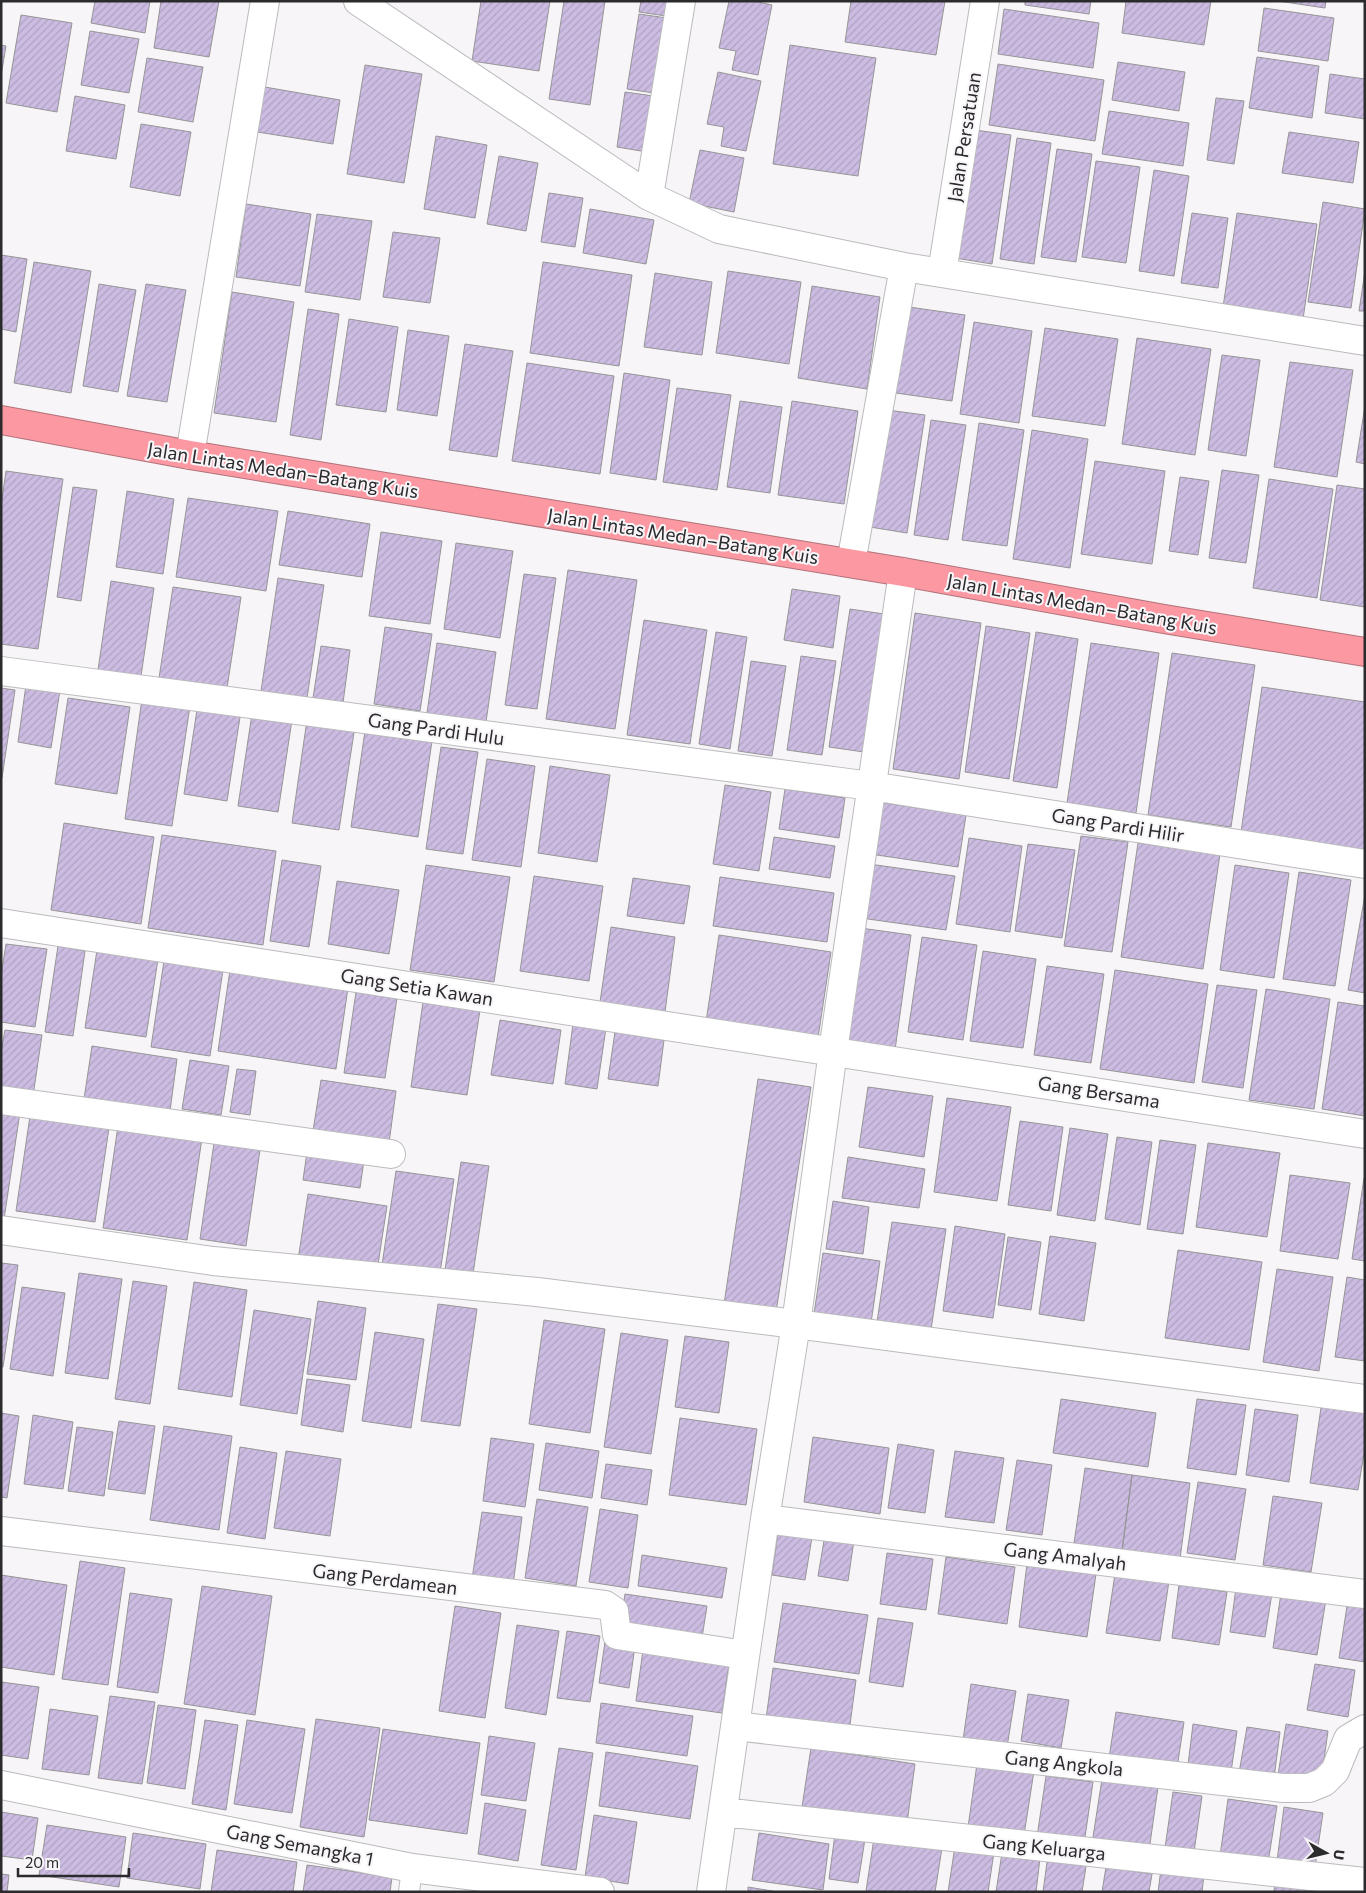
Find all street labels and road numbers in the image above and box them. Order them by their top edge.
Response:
street label: Jalan Persatuan [942,70,985,204]
street label: Jalan Lintas Medan–Batang Kuis [146,437,420,502]
street label: Jalan Lintas Medan–Batang Kuis [546,503,820,568]
street label: Jalan Lintas Medan–Batang Kuis [945,568,1219,639]
street label: Gang Pardi Hulu [366,708,506,749]
street label: Gang Pardi Hilir [1050,803,1186,846]
street label: Gang Setia Kawan [339,963,495,1010]
street label: Gang Bersama [1036,1071,1162,1113]
street label: Gang Amalyah [1002,1537,1128,1574]
street label: Gang Perdamean [311,1558,459,1599]
street label: Gang Angkola [1004,1745,1124,1780]
street label: Gang Semangka 1 [224,1819,376,1870]
street label: Gang Keluarga [981,1829,1107,1864]

